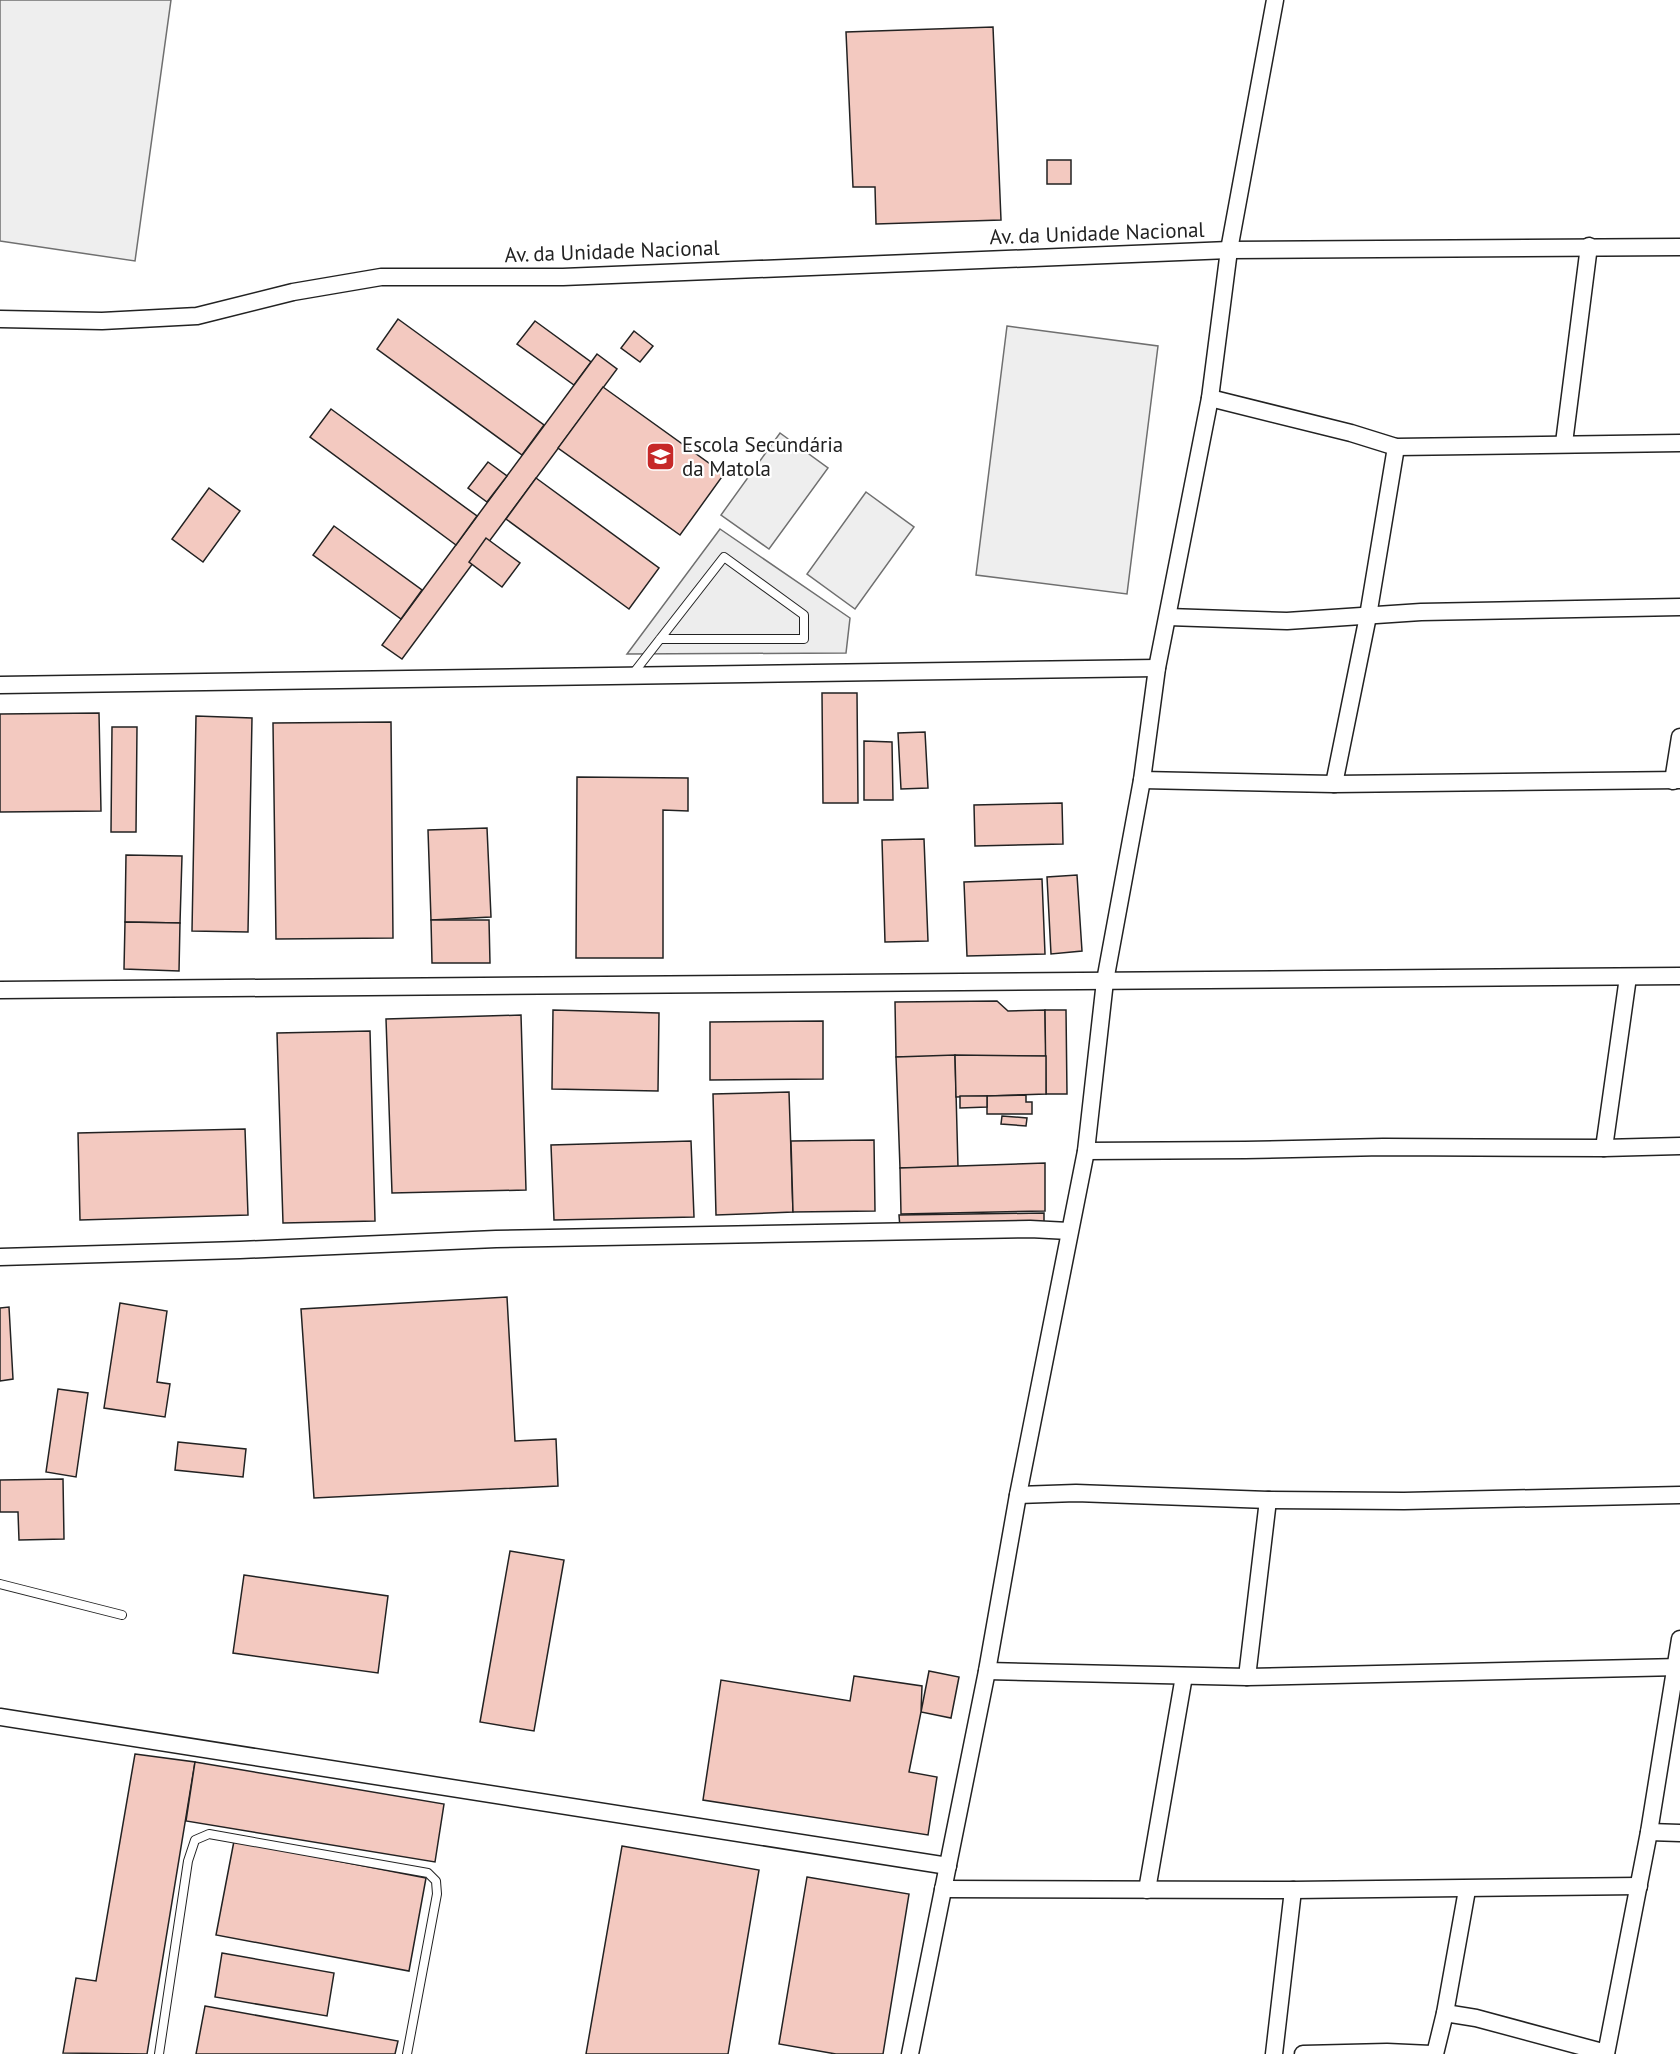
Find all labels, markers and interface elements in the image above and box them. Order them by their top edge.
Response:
street label: Av. da Unidade Nacional [989,216,1205,250]
street label: Av. da Unidade Nacional [504,234,720,268]
place label: Escola Secundária da Matola [682,431,843,482]
school or university icon: Escola Secundária da Matola [645,440,677,472]

